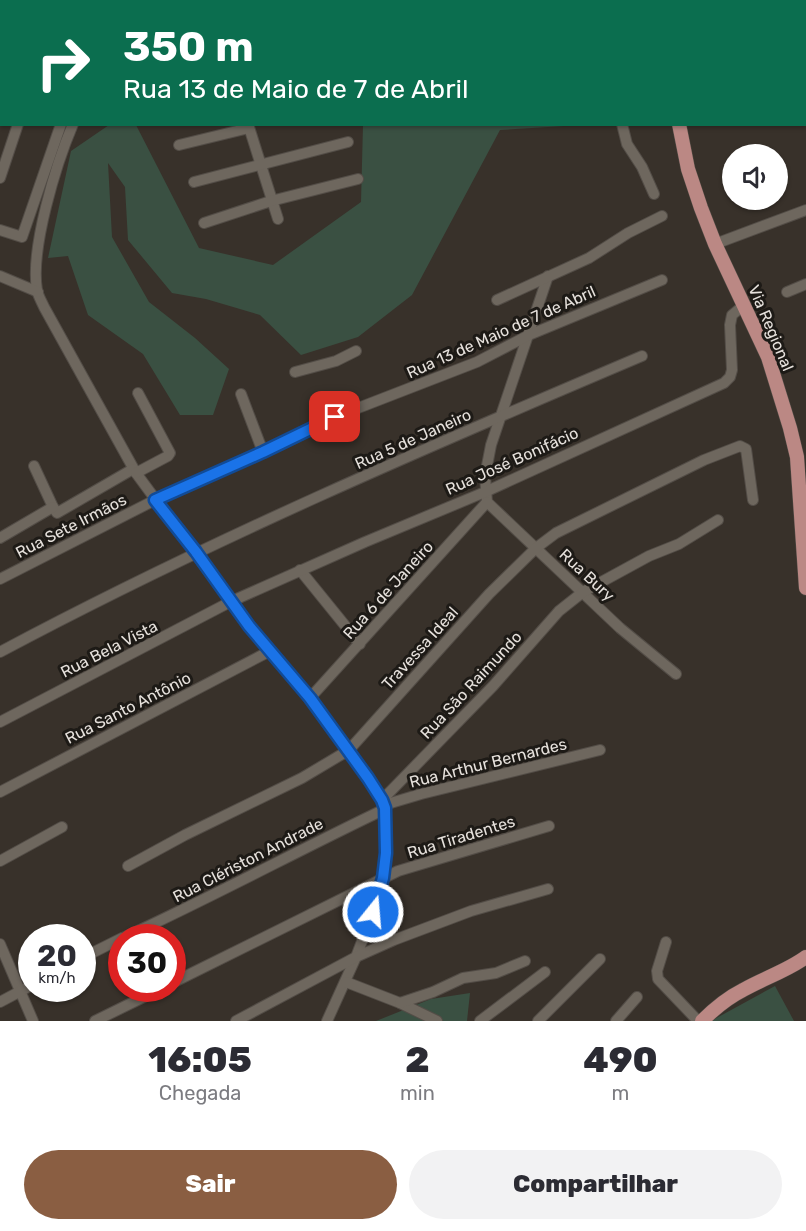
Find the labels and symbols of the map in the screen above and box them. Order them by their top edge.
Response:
street label: Rua 13 de Maio de 7 de Abril [404,282,598,382]
street label: Via Regional [744,282,798,374]
pin [309,391,360,442]
street label: Rua 5 de Janeiro [352,405,474,473]
street label: Rua José Bonifácio [443,423,581,499]
street label: Rua Sete Irmãos [12,490,130,562]
street label: Rua 6 de Janeiro [339,537,437,643]
street label: Rua Bury [556,545,618,605]
street label: Travessa Ideal [378,603,462,693]
street label: Rua Bela Vista [57,616,161,682]
street label: Rua São Raimundo [416,627,526,743]
street label: Rua Santo Antônio [62,668,194,748]
street label: Rua Arthur Bernardes [407,734,569,792]
street label: Rua Tiradentes [405,812,517,862]
street label: Rua Clériston Andrade [170,814,326,906]
position arrow [341,880,405,944]
speed limit sign: 30 [108,924,186,1002]

